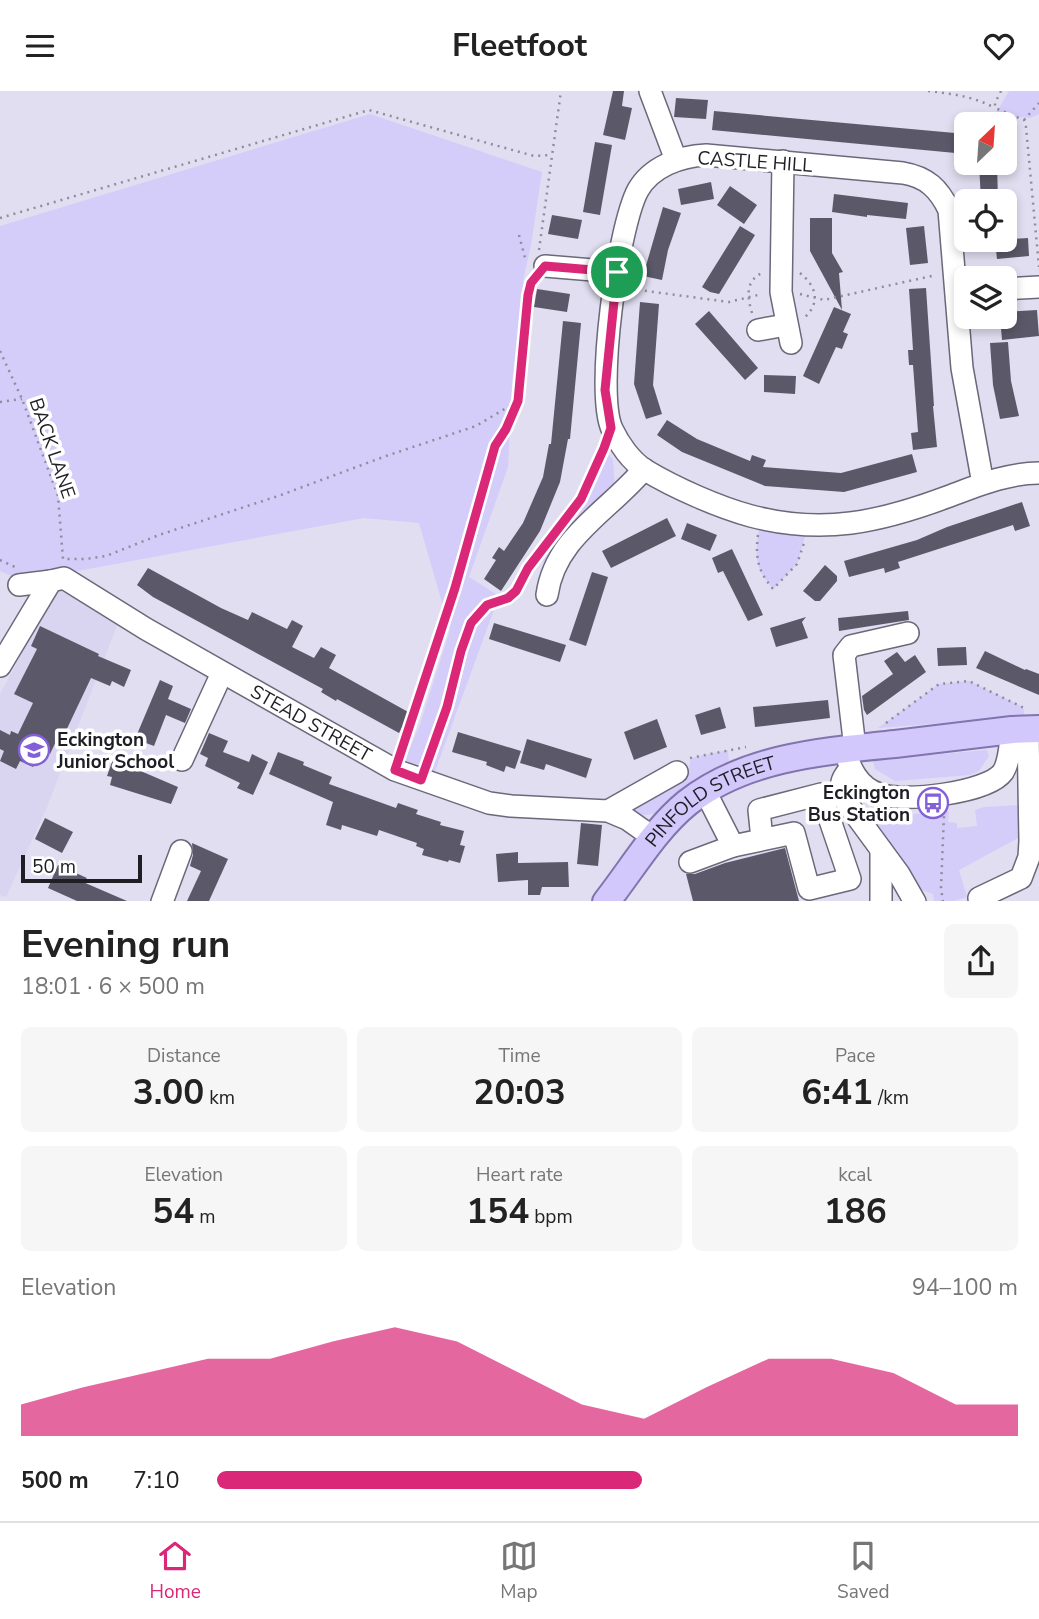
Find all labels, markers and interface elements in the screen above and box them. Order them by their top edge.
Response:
text: Fleetfoot [452,24,587,67]
icon: menu [21,27,59,65]
icon: heart [980,27,1018,65]
north arrow [954,112,1017,175]
map controls [954,112,1017,329]
street label: CASTLE HILL [697,145,814,179]
button: locate [954,189,1017,252]
pin [587,242,647,302]
icon: arrive [598,253,636,291]
button: layers [954,266,1017,329]
street label: BACK LANE [23,395,81,502]
street label: STEAD STREET [245,679,377,768]
place label: Eckington Junior School [56,727,174,775]
school or university icon: Eckington Junior School [17,733,51,767]
street label: PINFOLD STREET [639,750,779,853]
place label: Eckington Bus Station [808,780,910,828]
bus stop icon: Eckington Bus Station [916,786,950,820]
scale bar [21,853,142,884]
text: 50 m [32,854,76,880]
text: Evening run [21,919,230,970]
button: share [944,924,1018,998]
text: 18:01 · 6 × 500 m [21,971,205,1002]
text: Distance [147,1043,221,1069]
text: Time [498,1043,541,1069]
text: Pace [835,1043,875,1069]
text: 3.00 [133,1069,204,1116]
text: 20:03 [473,1069,566,1116]
text: 6:41 [801,1069,873,1116]
text: km [204,1085,235,1111]
text: /km [873,1085,909,1111]
text: Elevation [144,1162,223,1188]
text: Heart rate [476,1162,563,1188]
text: kcal [838,1162,872,1188]
text: 54 [152,1188,194,1235]
text: 154 [466,1188,529,1235]
text: 186 [824,1188,887,1235]
text: m [194,1204,215,1230]
text: bpm [529,1204,573,1230]
text: Elevation [21,1272,116,1303]
text: 94–100 m [912,1272,1018,1303]
text: 500 m [21,1465,89,1496]
text: 7:10 [133,1465,180,1496]
tab: Home [150,1537,201,1605]
tab: Map [500,1537,538,1605]
tab: Saved [837,1537,889,1605]

